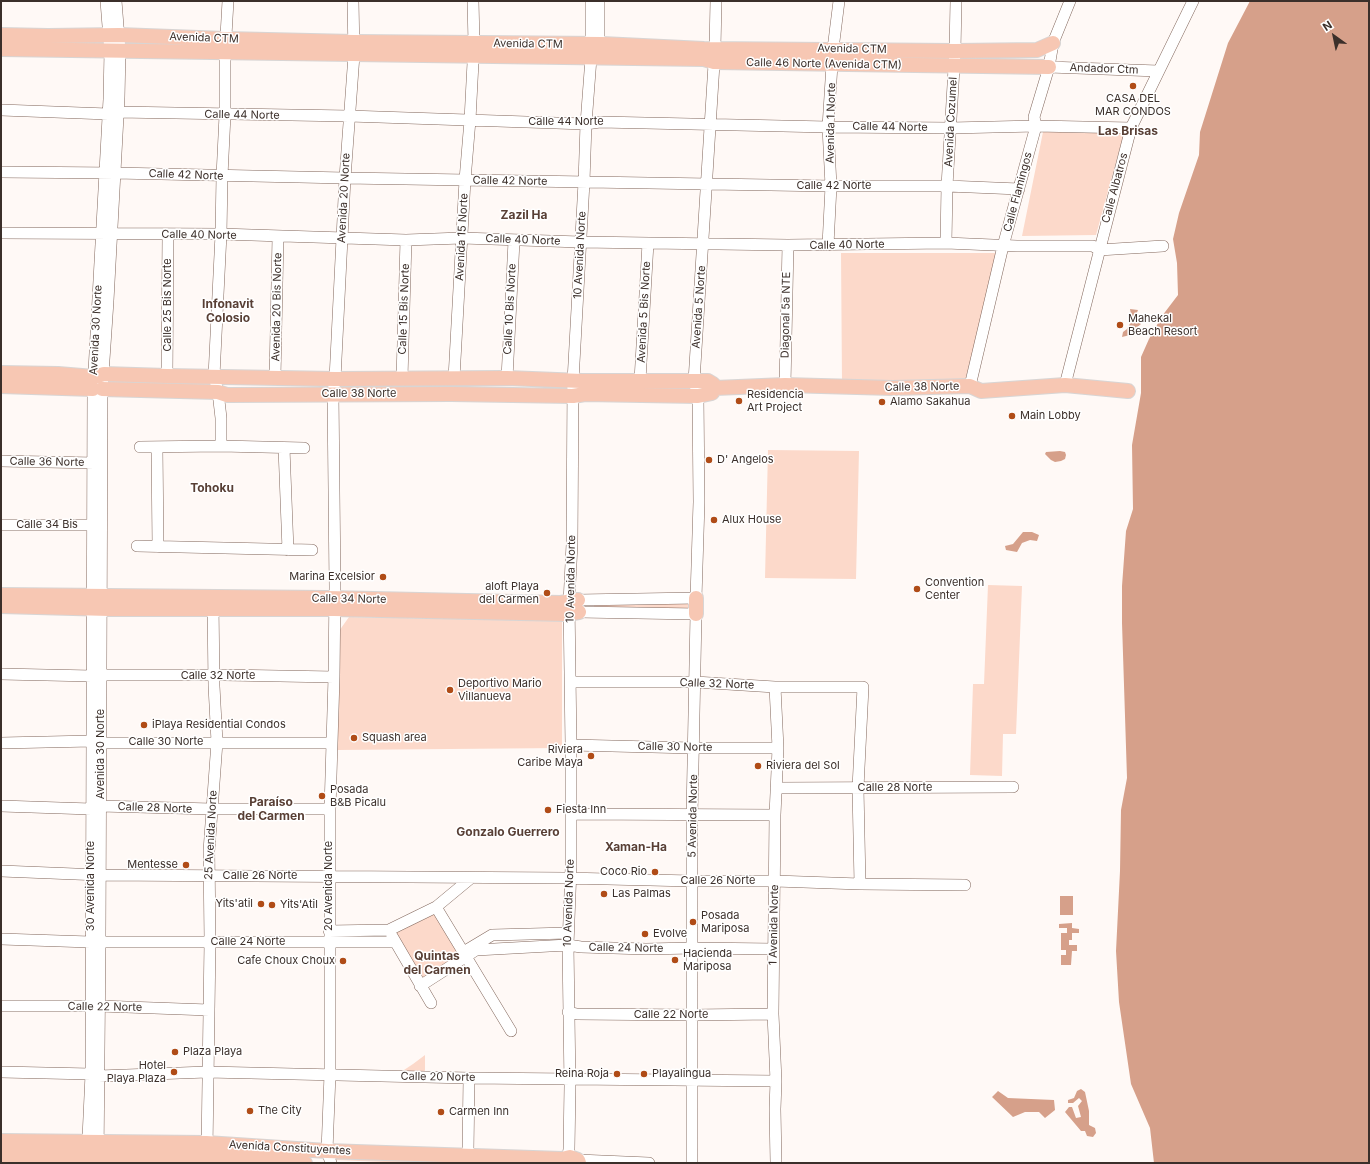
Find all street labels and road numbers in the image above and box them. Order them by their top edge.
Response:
street label: Avenida CTM [169,30,239,46]
street label: Avenida CTM [493,37,563,51]
street label: Avenida CTM [817,42,887,56]
street label: Calle 46 Norte (Avenida CTM) [746,56,902,72]
street label: Andador Ctm [1069,61,1139,77]
street label: Avenida Cozumel [942,77,960,167]
street label: Avenida 1 Norte [824,82,838,164]
street label: Calle 44 Norte [204,108,280,122]
street label: Calle 44 Norte [528,115,604,129]
street label: Calle 44 Norte [852,120,928,134]
street label: Calle Flamingos [1001,151,1035,233]
street label: Calle Albatros [1099,151,1131,225]
street label: Avenida 20 Norte [335,153,353,243]
street label: Calle 42 Norte [148,167,224,183]
street label: Calle 42 Norte [472,174,548,188]
street label: Calle 42 Norte [796,179,872,193]
street label: Avenida 15 Norte [453,193,471,281]
street label: 10 Avenida Norte [571,211,589,299]
street label: Calle 40 Norte [161,228,237,242]
street label: Calle 40 Norte [485,232,561,248]
street label: Calle 40 Norte [809,238,885,252]
street label: Avenida 20 Bis Norte [269,252,285,362]
street label: Calle 25 Bis Norte [161,258,175,352]
street label: Avenida 5 Bis Norte [635,261,653,363]
street label: Calle 15 Bis Norte [396,263,412,355]
street label: Calle 10 Bis Norte [501,263,519,355]
street label: Avenida 5 Norte [690,265,708,349]
street label: Diagonal 5a NTE [779,272,793,358]
street label: Avenida 30 Norte [87,285,105,375]
street label: Calle 38 Norte [884,380,960,394]
street label: Calle 38 Norte [322,387,396,401]
street label: Calle 36 Norte [9,455,85,469]
street label: Calle 34 Bis [16,518,78,532]
street label: 10 Avenida Norte [564,535,578,623]
street label: Calle 34 Norte [311,592,387,606]
street label: Calle 32 Norte [181,669,255,683]
street label: Calle 32 Norte [679,676,755,692]
street label: Avenida 30 Norte [94,709,108,799]
street label: Calle 30 Norte [129,735,203,749]
street label: Calle 30 Norte [637,740,713,754]
street label: 5 Avenida Norte [686,774,700,858]
street label: Calle 28 Norte [858,781,932,795]
street label: 25 Avenida Norte [202,790,220,880]
street label: Calle 28 Norte [117,800,193,816]
street label: 30 Avenida Norte [84,841,98,931]
street label: 20 Avenida Norte [322,841,336,931]
street label: 10 Avenida Norte [561,859,577,947]
street label: Calle 26 Norte [223,869,297,883]
street label: Calle 26 Norte [681,874,755,888]
street label: 1 Avenida Norte [767,884,781,966]
street label: Calle 24 Norte [211,935,285,949]
street label: Calle 24 Norte [588,941,664,955]
street label: Calle 22 Norte [68,1000,142,1014]
street label: Calle 22 Norte [634,1008,708,1022]
street label: Calle 20 Norte [400,1070,476,1084]
street label: Avenida Constituyentes [229,1138,351,1158]

